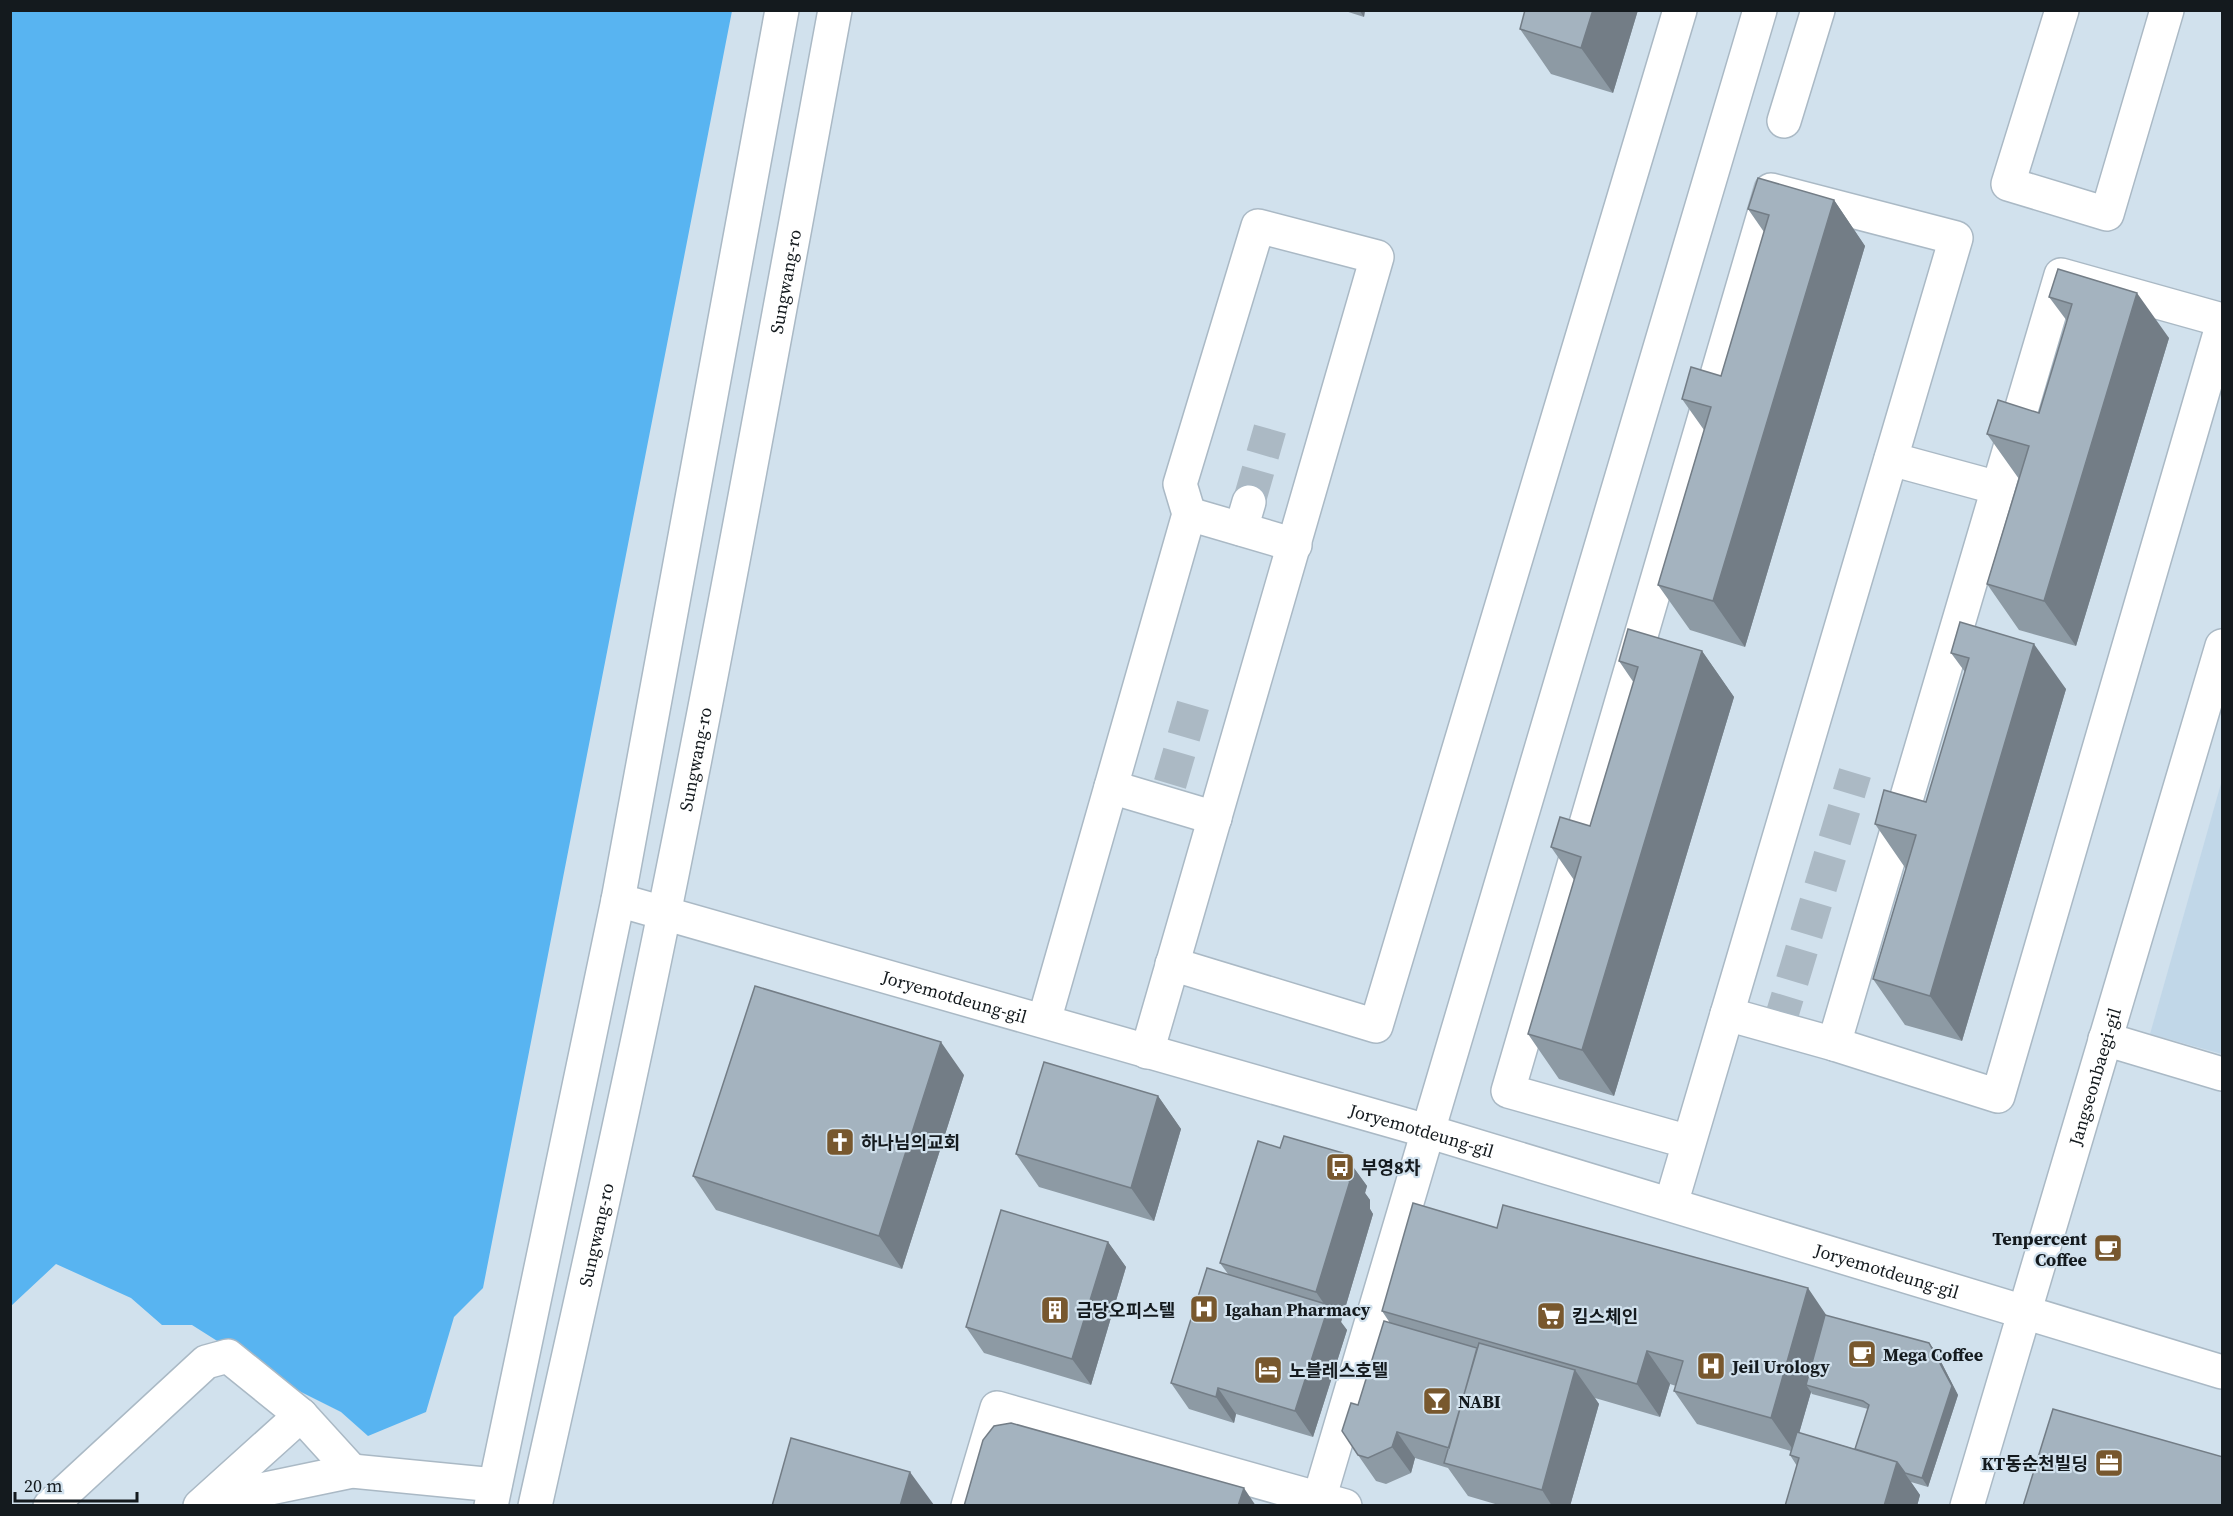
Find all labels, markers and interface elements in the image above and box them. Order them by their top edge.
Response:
street label: Sungwang-ro [763,227,807,336]
street label: Sungwang-ro [672,705,717,813]
street label: Joryemotdeung-gil [878,963,1030,1029]
street label: Jangseonbaegi-gil [2062,1005,2127,1149]
street label: Joryemotdeung-gil [1345,1097,1497,1163]
church icon: 하나님의교회 [824,1126,856,1158]
place label: 하나님의교회 [861,1130,960,1155]
bus stop icon: 부영8차 [1324,1151,1356,1183]
place label: 부영8차 [1361,1155,1421,1180]
street label: Sungwang-ro [572,1180,619,1289]
place label: Tenpercent Coffee [1992,1226,2088,1272]
cafe icon: Tenpercent Coffee [2092,1232,2124,1264]
street label: Joryemotdeung-gil [1811,1236,1962,1304]
hospital icon: Igahan Pharmacy [1188,1293,1220,1325]
building icon: 금당오피스텔 [1039,1294,1071,1326]
place label: Igahan Pharmacy [1225,1297,1371,1322]
place label: 금당오피스텔 [1076,1298,1175,1323]
supermarket icon: 킴스체인 [1535,1300,1567,1332]
place label: 킴스체인 [1572,1304,1638,1329]
cafe icon: Mega Coffee [1846,1338,1878,1370]
place label: Mega Coffee [1883,1342,1983,1367]
hospital icon: Jeil Urology [1695,1350,1727,1382]
hotel icon: 노블레스호텔 [1252,1354,1284,1386]
place label: Jeil Urology [1731,1354,1830,1379]
place label: 노블레스호텔 [1289,1358,1388,1383]
bar icon: NABI [1421,1385,1453,1417]
place label: NABI [1458,1389,1501,1414]
office icon: KT동순천빌딩 [2093,1447,2125,1479]
place label: KT동순천빌딩 [1982,1451,2088,1476]
scale bar [15,1465,136,1503]
text: 20 m [24,1473,62,1498]

